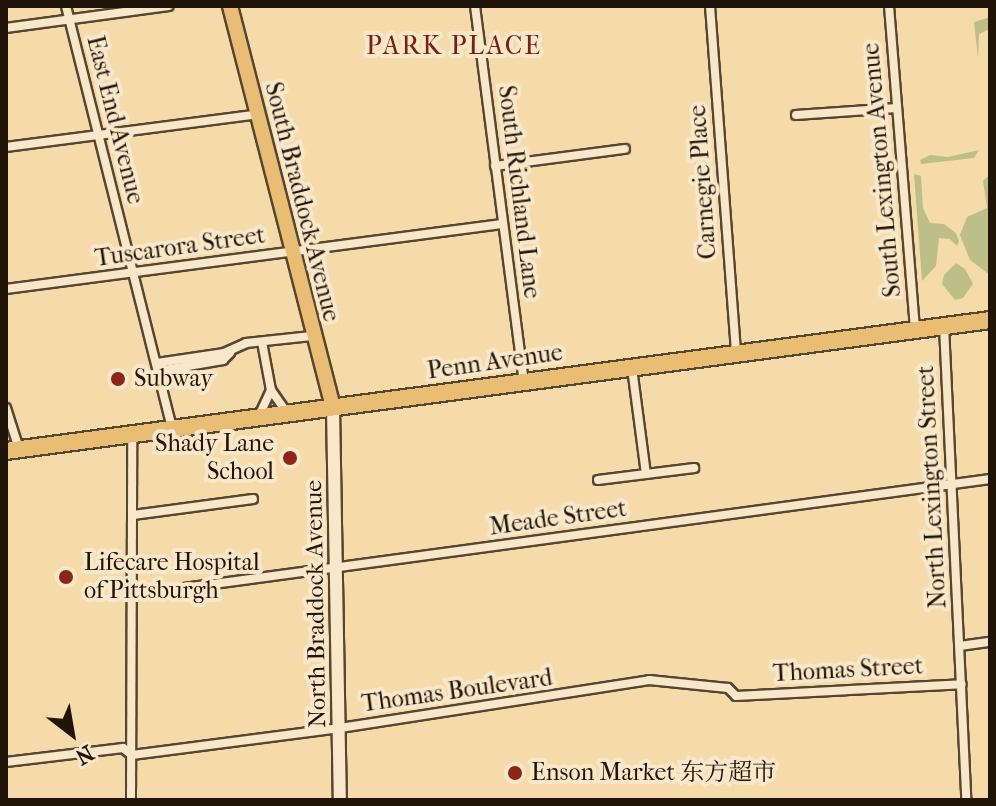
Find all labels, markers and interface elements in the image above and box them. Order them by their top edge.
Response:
district label: PARK PLACE [366,30,542,62]
street label: East End Avenue [80,33,150,207]
street label: South Lexington Avenue [857,42,907,298]
street label: South Braddock Avenue [258,79,346,325]
street label: South Richland Lane [492,84,546,300]
street label: Carnegie Place [683,104,723,260]
street label: Tuscarora Street [93,221,267,273]
street label: Penn Avenue [426,338,564,386]
place label: Subway [134,365,213,393]
street label: North Lexington Street [911,365,953,609]
marker: Subway [109,370,127,388]
place label: Shady Lane School [155,430,274,486]
marker: Shady Lane School [281,449,299,467]
street label: North Braddock Avenue [299,480,333,728]
street label: Meade Street [488,494,628,542]
place label: Lifecare Hospital of Pittsburgh [84,549,260,605]
marker: Lifecare Hospital of Pittsburgh [55,566,77,588]
street label: Thomas Street [772,652,924,688]
street label: Thomas Boulevard [360,663,554,719]
north arrow [32,694,112,774]
text: N [71,739,98,770]
place label: Enson Market 东方超市 [531,759,776,787]
marker: Enson Market 东方超市 [506,764,524,782]

